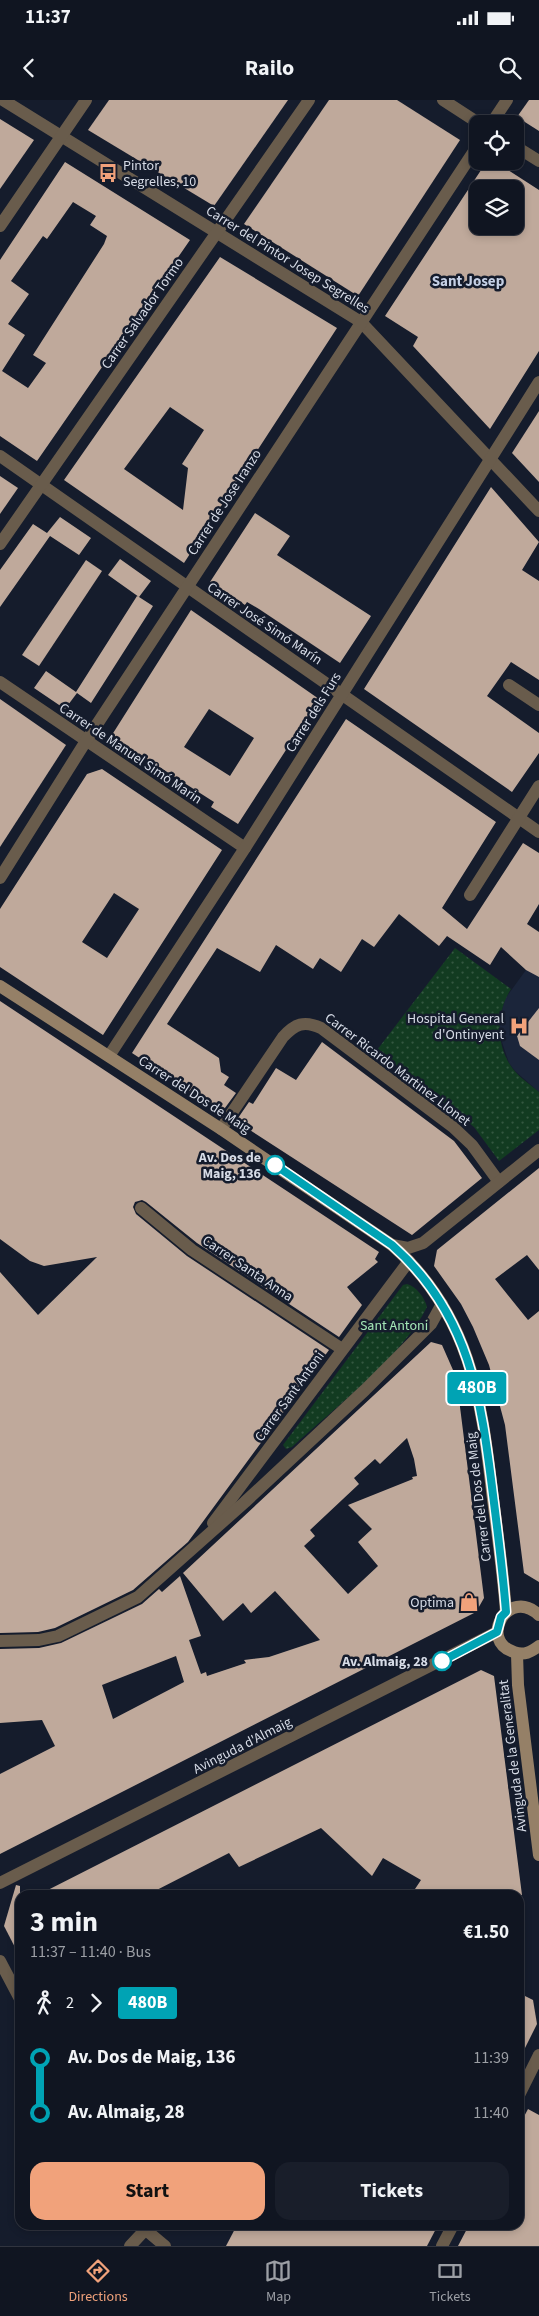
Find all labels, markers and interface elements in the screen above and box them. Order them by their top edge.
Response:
text: 11:37 [25,4,71,31]
text: Railo [245,52,294,84]
icon: back [15,54,43,82]
icon: search [496,54,524,82]
map controls [469,115,524,235]
button: locate [469,115,524,170]
place label: Pintor Segrelles, 10 [123,156,196,192]
bus stop icon: Pintor Segrelles, 10 [97,162,119,184]
button: layers [469,180,524,235]
street label: Carrer del Pintor Josep Segrelles [202,201,373,319]
street label: Carrer Salvador Tormo [97,254,189,373]
district label: Sant Josep [432,271,505,292]
street label: Carrer de Jose Iranzo [183,446,267,560]
street label: Carrer José Simó Marín [203,578,326,670]
street label: Carrer dels Furs [281,668,347,756]
street label: Carrer de Manuel Simó Marin [55,698,206,809]
street label: Carrer Ricardo Martinez Llonet [320,1008,475,1131]
place label: Hospital General d'Ontinyent [407,1009,504,1045]
hospital icon: Hospital General d'Ontinyent [508,1015,530,1037]
street label: Carrer del Dos de Maig [134,1051,255,1139]
place label: Av. Dos de Maig, 136 [198,1148,261,1184]
marker: Av. Dos de Maig, 136 [265,1155,285,1175]
street label: Carrer Santa Anna [198,1231,297,1307]
park label: Sant Antoni [360,1316,428,1336]
street label: Carrer Sant Antoni [250,1347,329,1446]
line badge: 480B [442,1372,512,1404]
text: 480B [457,1375,497,1400]
street label: Carrer del Dos de Maig [461,1431,497,1563]
shop icon: Optima [458,1591,480,1613]
place label: Optima [410,1593,454,1613]
marker: Av. Almaig, 28 [432,1651,452,1671]
place label: Av. Almaig, 28 [341,1652,428,1672]
street label: Avinguda de la Generalitat [494,1678,532,1833]
street label: Avinguda d'Almaig [190,1712,295,1779]
text: 3 min [30,1902,98,1942]
text: €1.50 [463,1919,509,1946]
text: 11:37 – 11:40 · Bus [30,1941,151,1963]
icon: walk [30,1989,58,2017]
icon: forward [82,1989,110,2017]
text: 480B [128,1990,167,2015]
text: 2 [66,1992,74,2014]
text: Av. Dos de Maig, 136 [68,2044,236,2071]
text: 11:39 [473,2047,509,2069]
text: Av. Almaig, 28 [68,2099,184,2126]
text: 11:40 [473,2102,509,2124]
button: Start [30,2162,265,2220]
button: Tickets [275,2162,509,2220]
tab: Directions [68,2257,128,2307]
tab: Map [264,2257,292,2307]
tab: Tickets [429,2257,471,2307]

